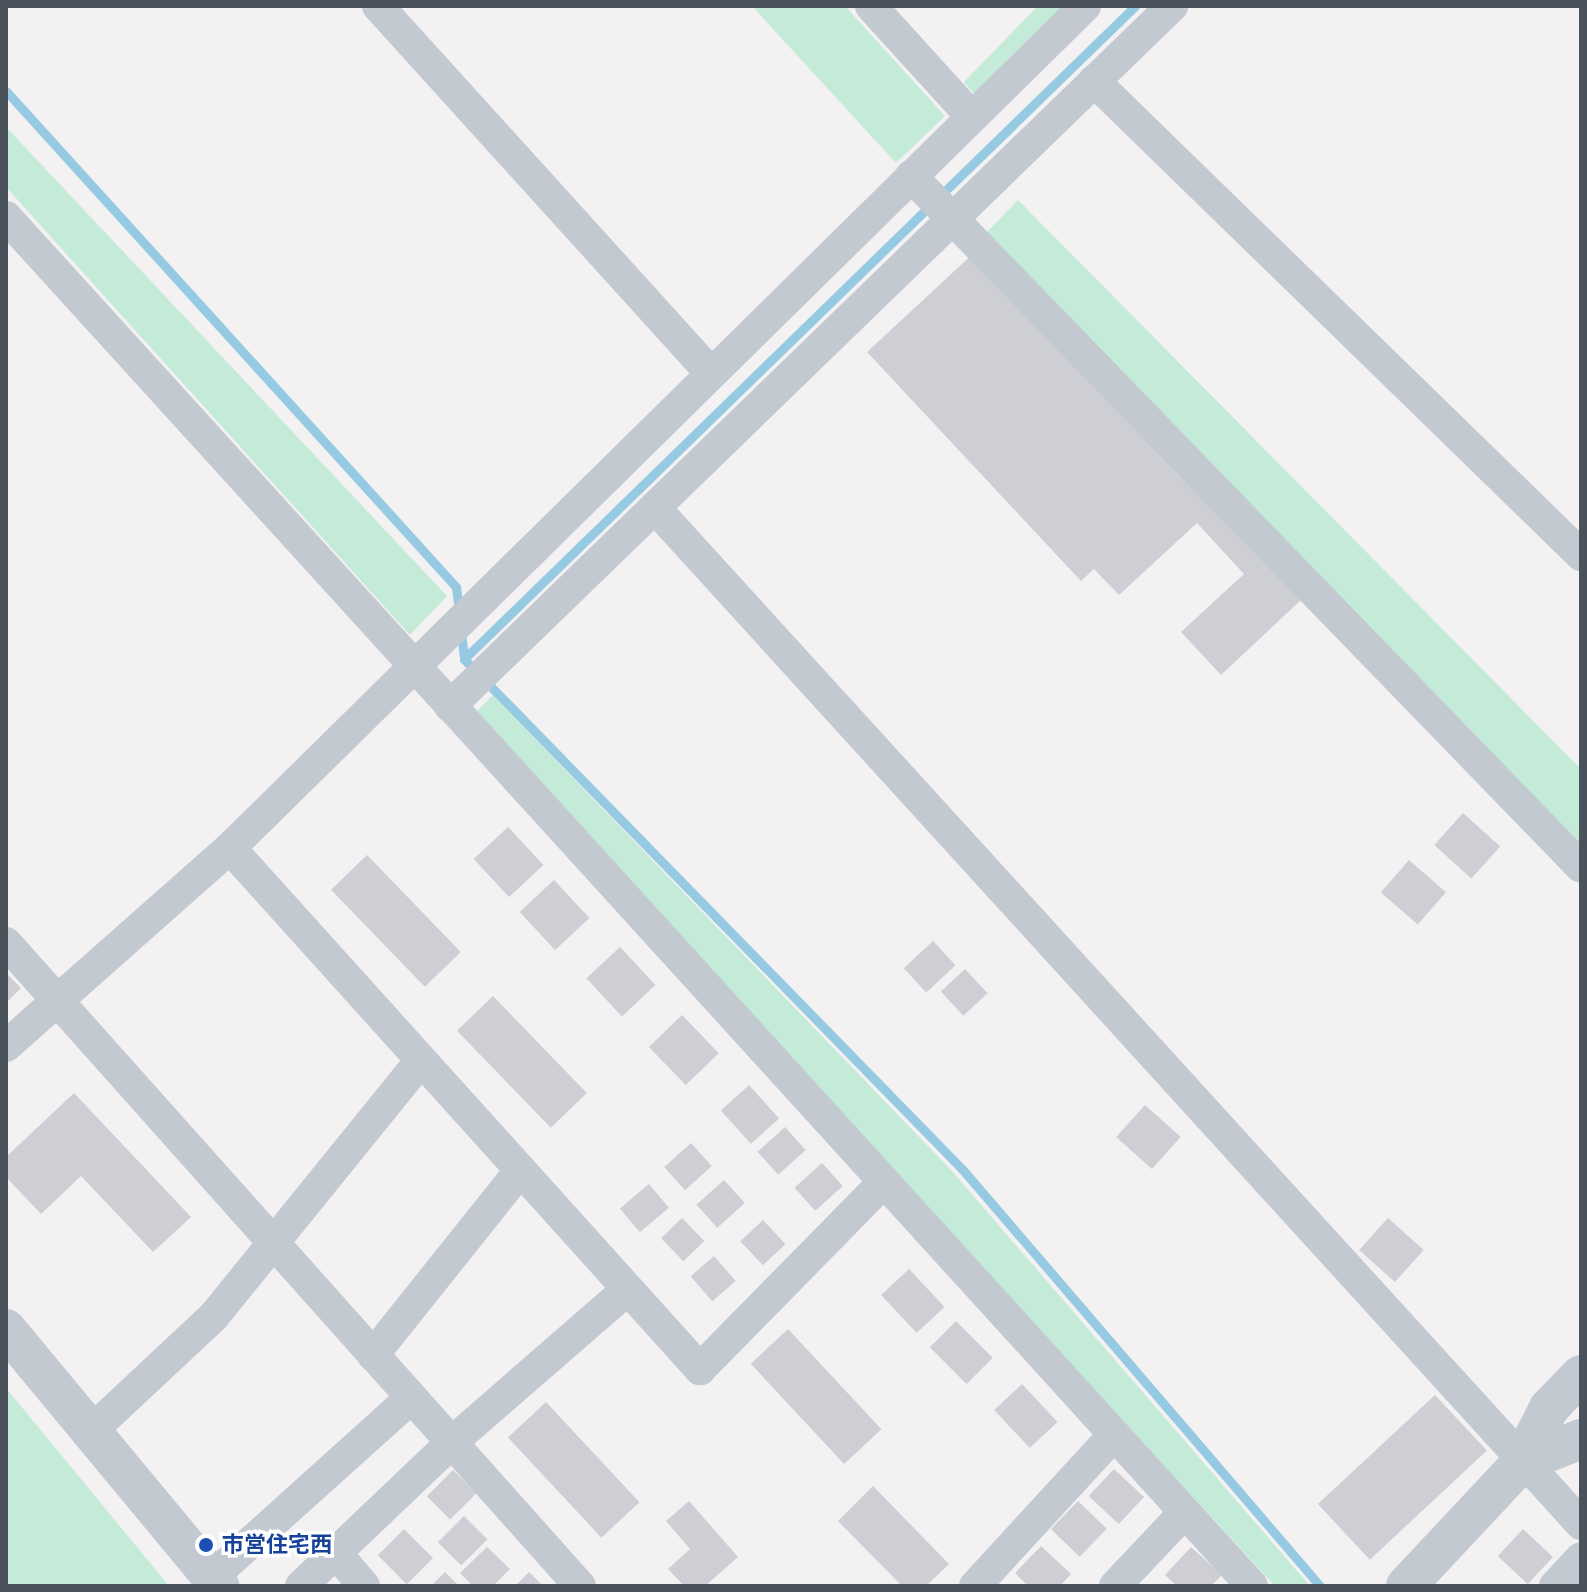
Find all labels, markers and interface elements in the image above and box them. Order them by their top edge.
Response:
place label: 市営住宅西 [222,1532,332,1558]
marker: 市営住宅西 [197,1536,215,1554]

